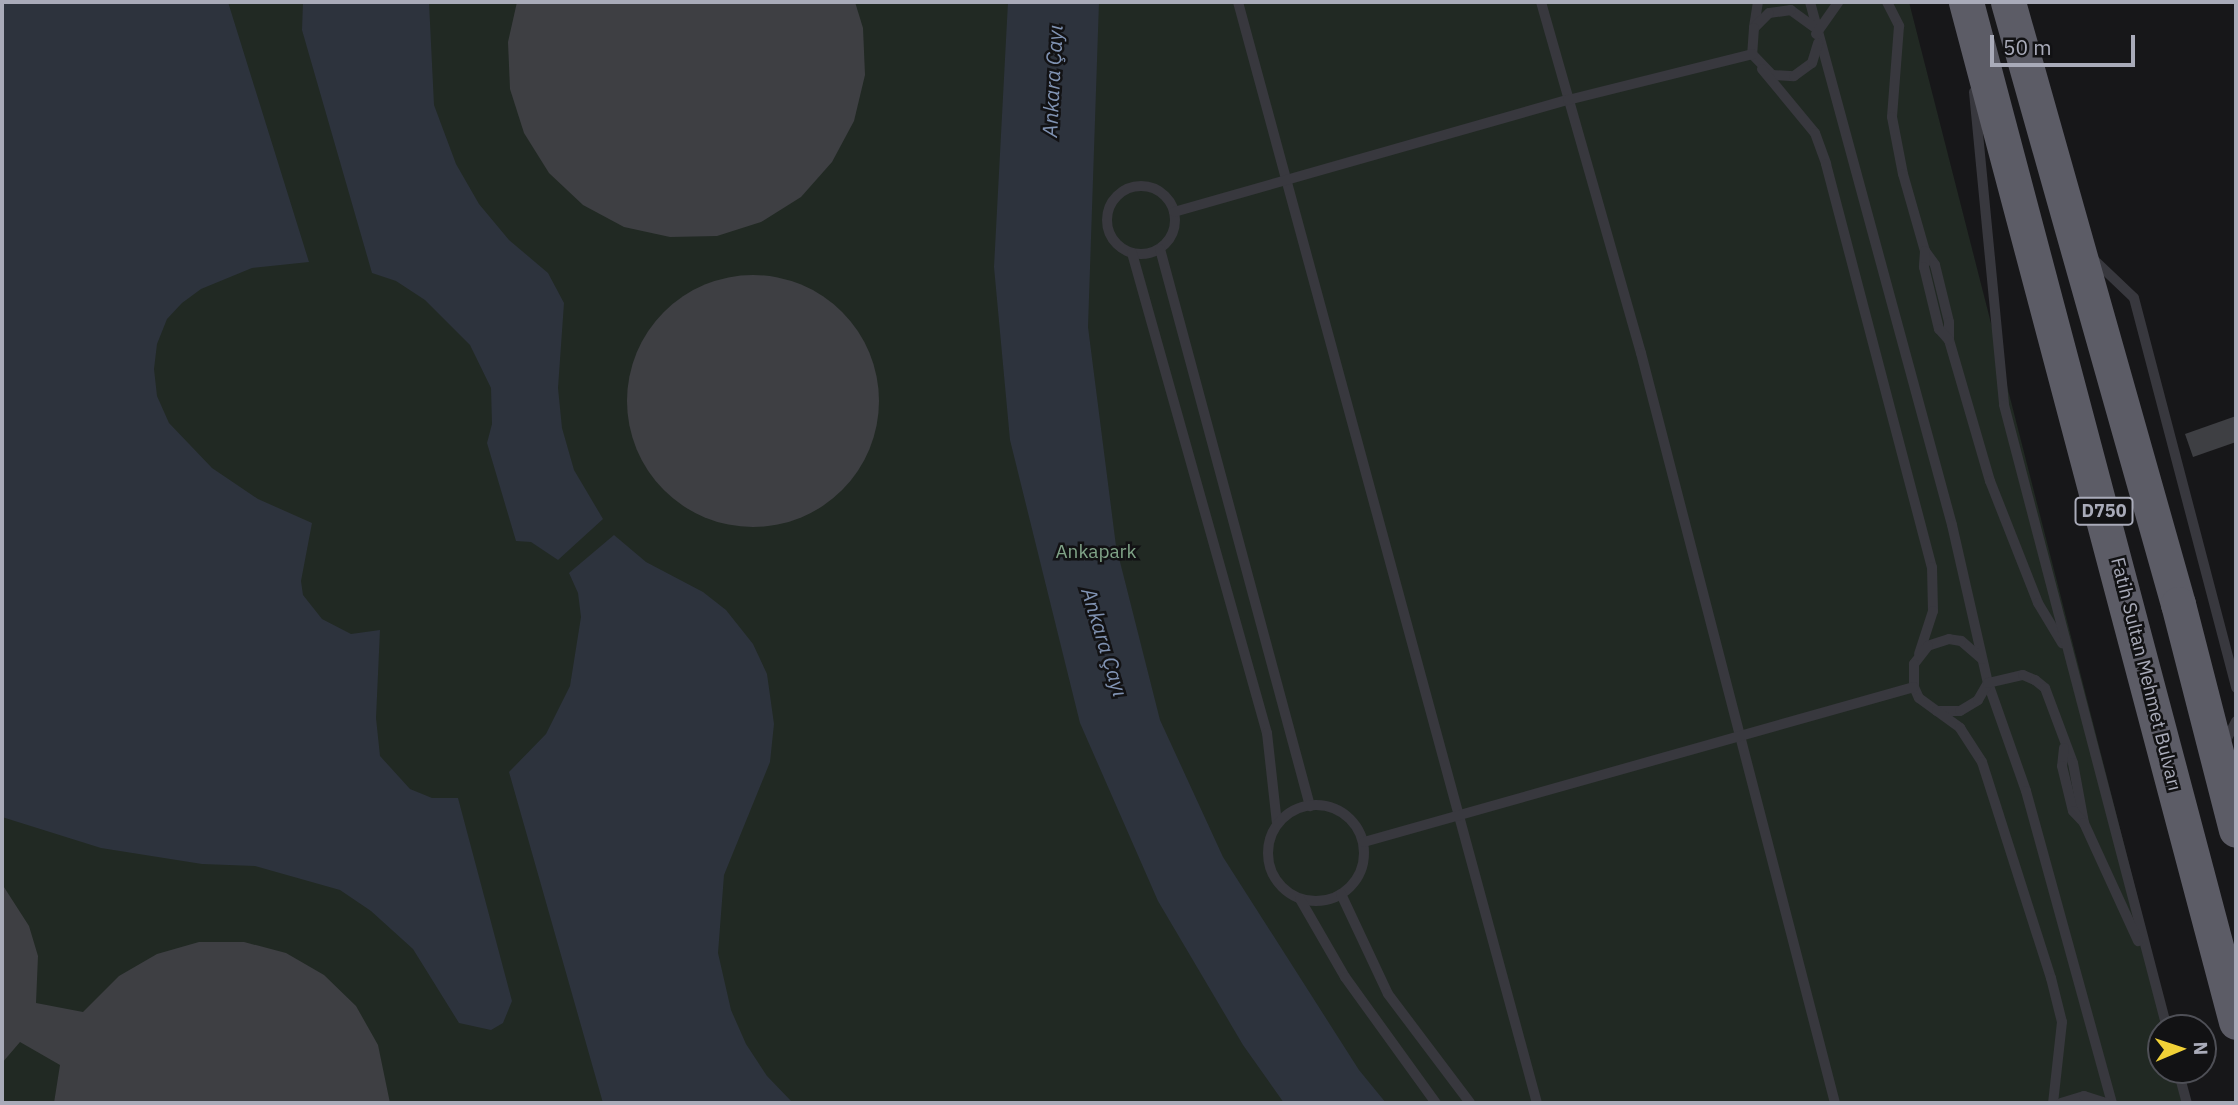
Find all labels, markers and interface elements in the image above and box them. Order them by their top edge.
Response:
scale bar [1993,21,2138,65]
water label: Ankara Çayı [1036,24,1068,138]
text: 50 m [2003,33,2052,61]
road number: D750 [2074,496,2134,526]
park label: Ankapark [1055,541,1137,563]
street label: Fatih Sultan Mehmet Bulvarı [2106,555,2186,793]
water label: Ankara Çayı [1076,584,1134,700]
north arrow [2147,1014,2217,1084]
text: N [2189,1041,2213,1056]

